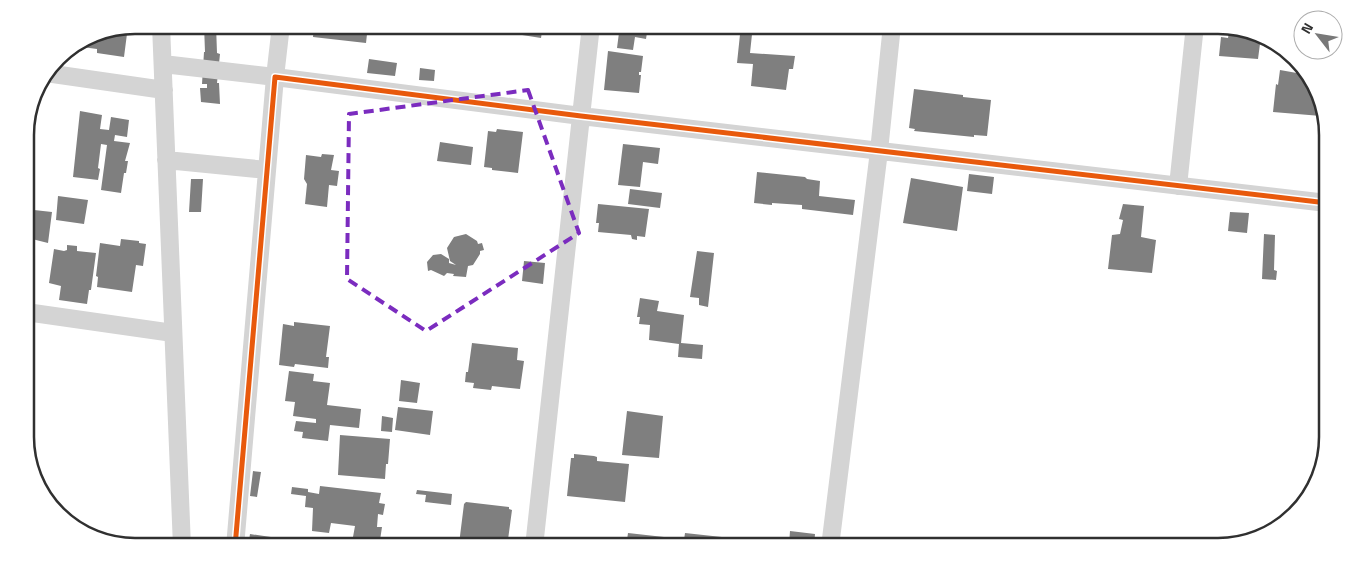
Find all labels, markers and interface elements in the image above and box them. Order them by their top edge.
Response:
north arrow [1293,10,1343,60]
text: N [1295,18,1318,38]

